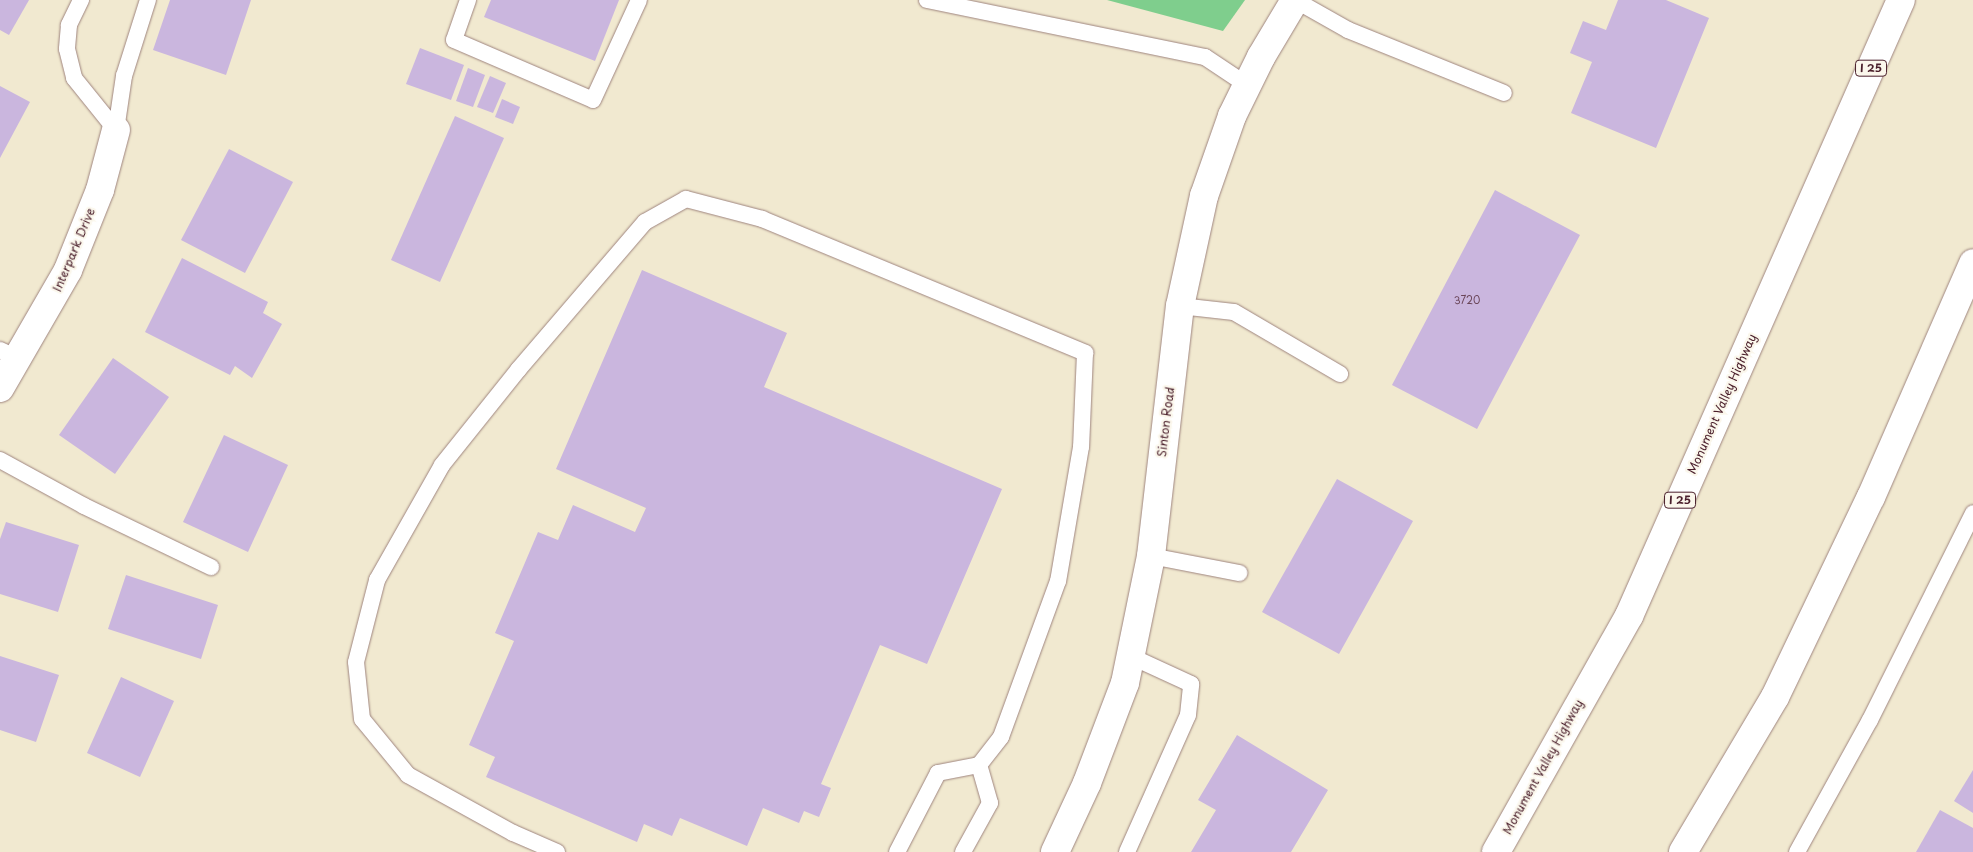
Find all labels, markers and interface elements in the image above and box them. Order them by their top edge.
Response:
road number: I 25 [1855,59,1887,76]
street label: Interpark Drive [50,206,98,294]
house number: 3720 [1454,294,1480,306]
street label: Monument Valley Highway [1684,331,1760,477]
street label: Sinton Road [1155,387,1177,457]
road number: I 25 [1664,492,1696,508]
street label: Monument Valley Highway [1499,696,1587,838]

